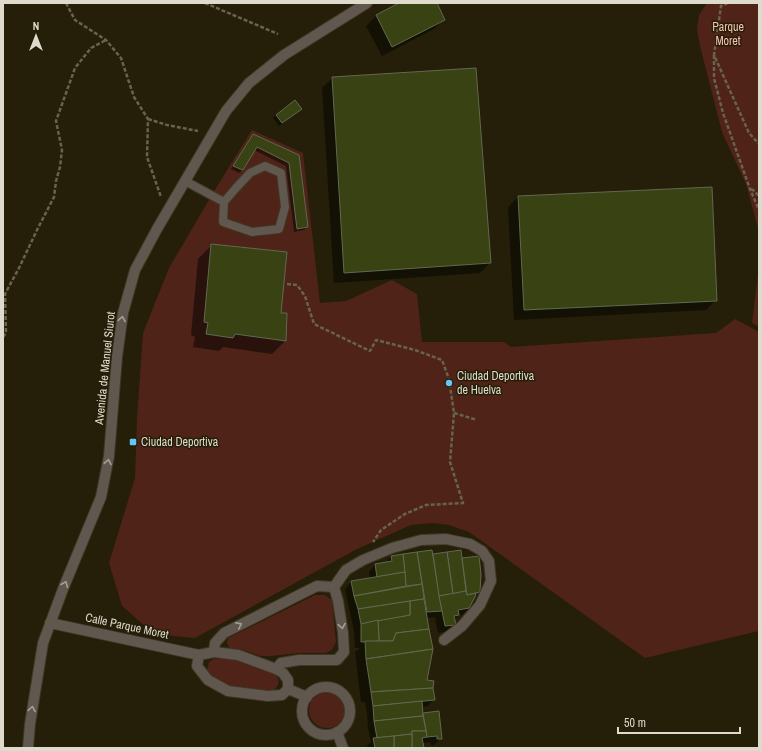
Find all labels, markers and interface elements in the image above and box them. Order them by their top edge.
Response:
north arrow [16,16,56,56]
text: N [33,19,39,33]
park label: Parque Moret [712,19,744,49]
street label: Avenida de Manuel Siurot [91,310,119,426]
one-way arrow [117,316,126,322]
place label: Ciudad Deportiva de Huelva [457,368,535,398]
marker: Ciudad Deportiva de Huelva [444,378,454,388]
place label: Ciudad Deportiva [141,434,219,450]
marker: Ciudad Deportiva [128,437,138,447]
one-way arrow [103,459,112,465]
one-way arrow [60,581,68,588]
street label: Calle Parque Moret [84,609,170,643]
one-way arrow [234,623,242,630]
one-way arrow [337,623,346,629]
one-way arrow [27,706,36,712]
scale bar [618,709,740,735]
text: 50 m [624,715,646,731]

